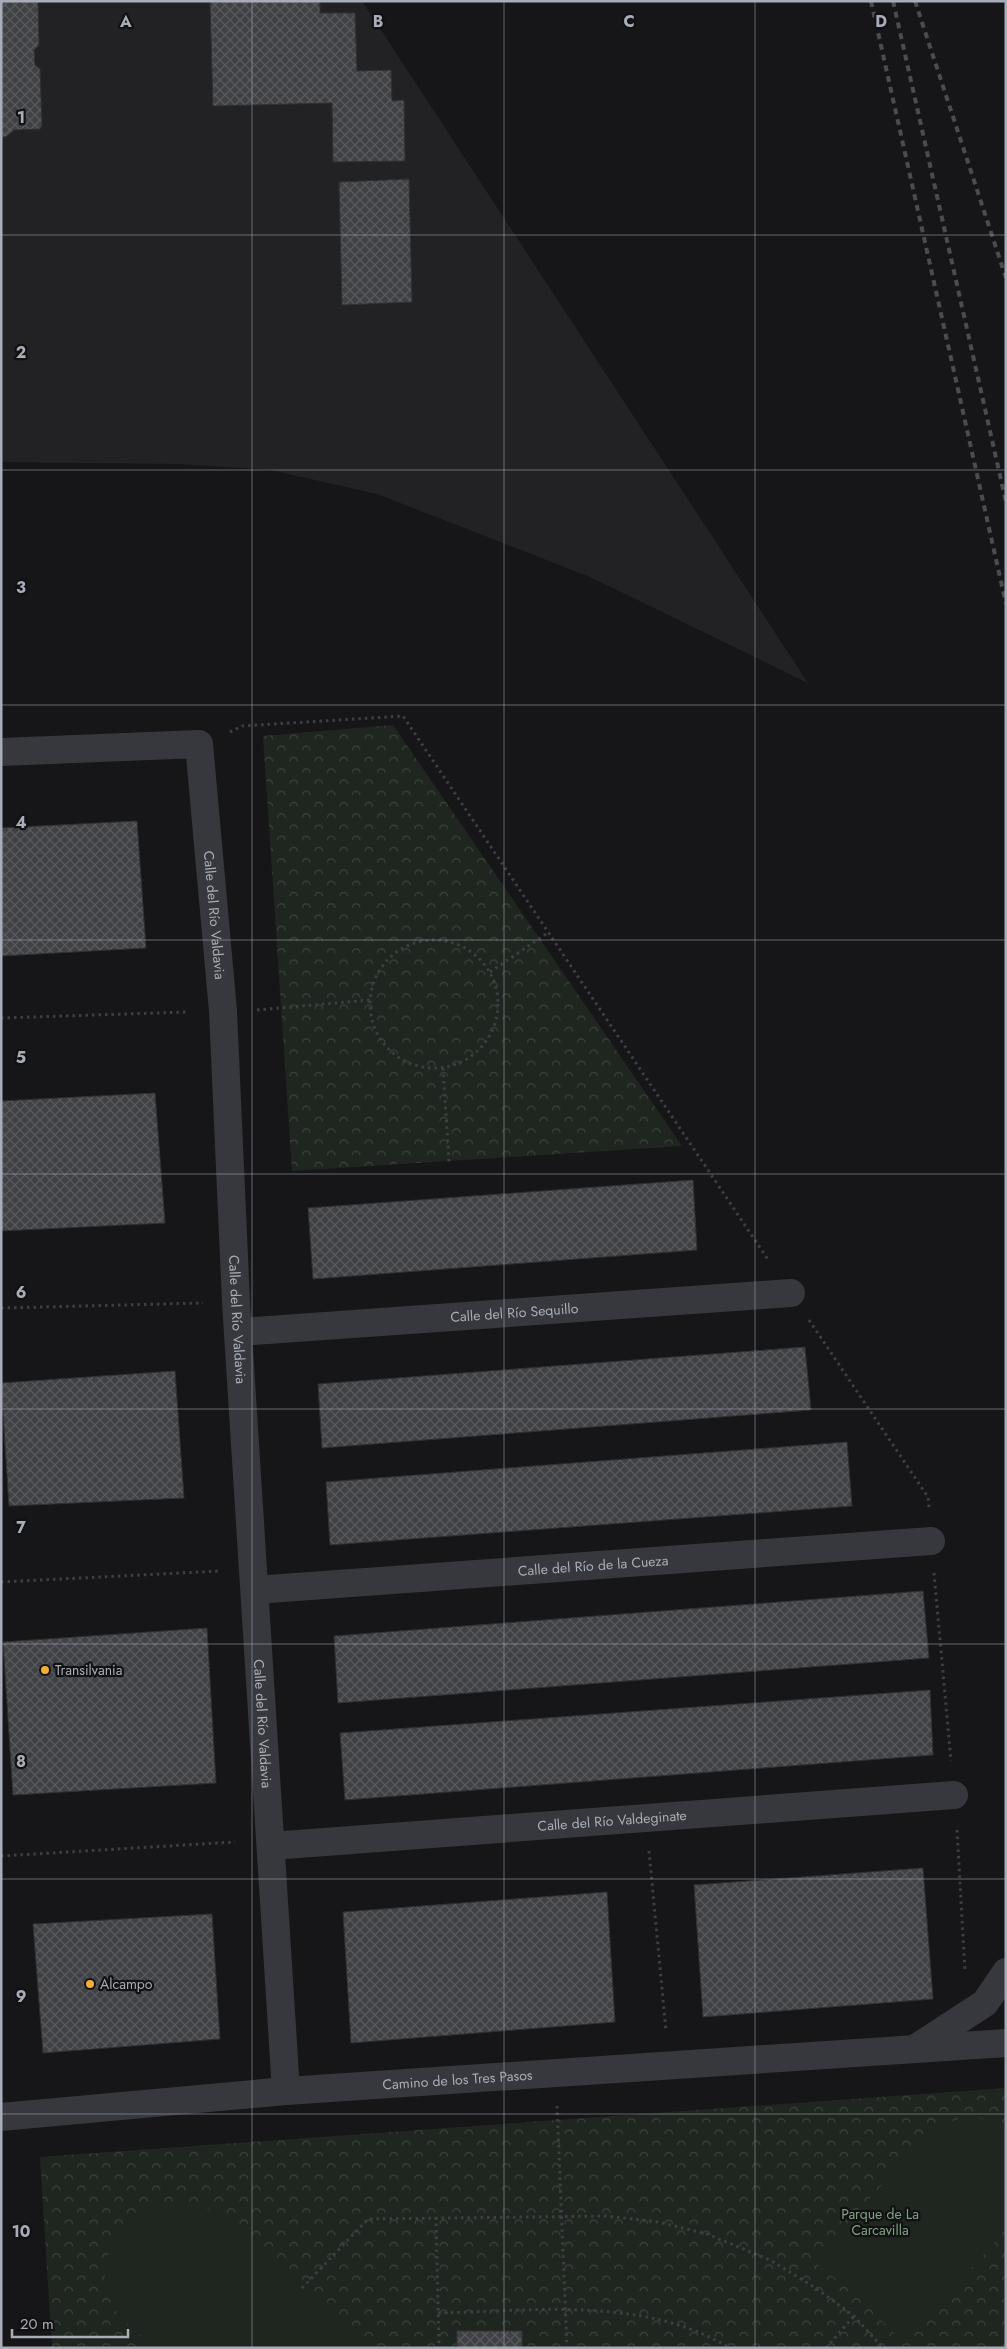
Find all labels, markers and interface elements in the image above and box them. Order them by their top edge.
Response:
text: A [119,10,132,33]
text: B [373,10,383,33]
text: C [623,10,635,33]
text: D [875,10,887,33]
text: 1 [17,106,25,129]
text: 2 [16,341,26,364]
text: 3 [16,576,26,599]
text: 4 [15,811,27,834]
street label: Calle del Río Valdavia [199,850,230,980]
text: 5 [16,1046,26,1069]
street label: Calle del Río Valdavia [224,1254,251,1385]
text: 6 [16,1281,26,1304]
street label: Calle del Río Sequillo [450,1298,579,1327]
text: 7 [16,1516,26,1539]
street label: Calle del Río de la Cueza [517,1550,669,1581]
street label: Calle del Río Valdavia [249,1659,277,1789]
place label: Transilvania [55,1660,122,1680]
marker: Transilvania [39,1664,51,1676]
text: 8 [16,1750,26,1773]
street label: Calle del Río Valdeginate [537,1805,687,1836]
place label: Alcampo [100,1974,153,1994]
marker: Alcampo [84,1978,96,1990]
text: 9 [16,1985,26,2008]
street label: Camino de los Tres Pasos [382,2065,533,2095]
park label: Parque de La Carcavilla [841,2204,919,2240]
text: 10 [12,2220,30,2243]
scale bar [12,2306,129,2338]
text: 20 m [20,2313,54,2335]

